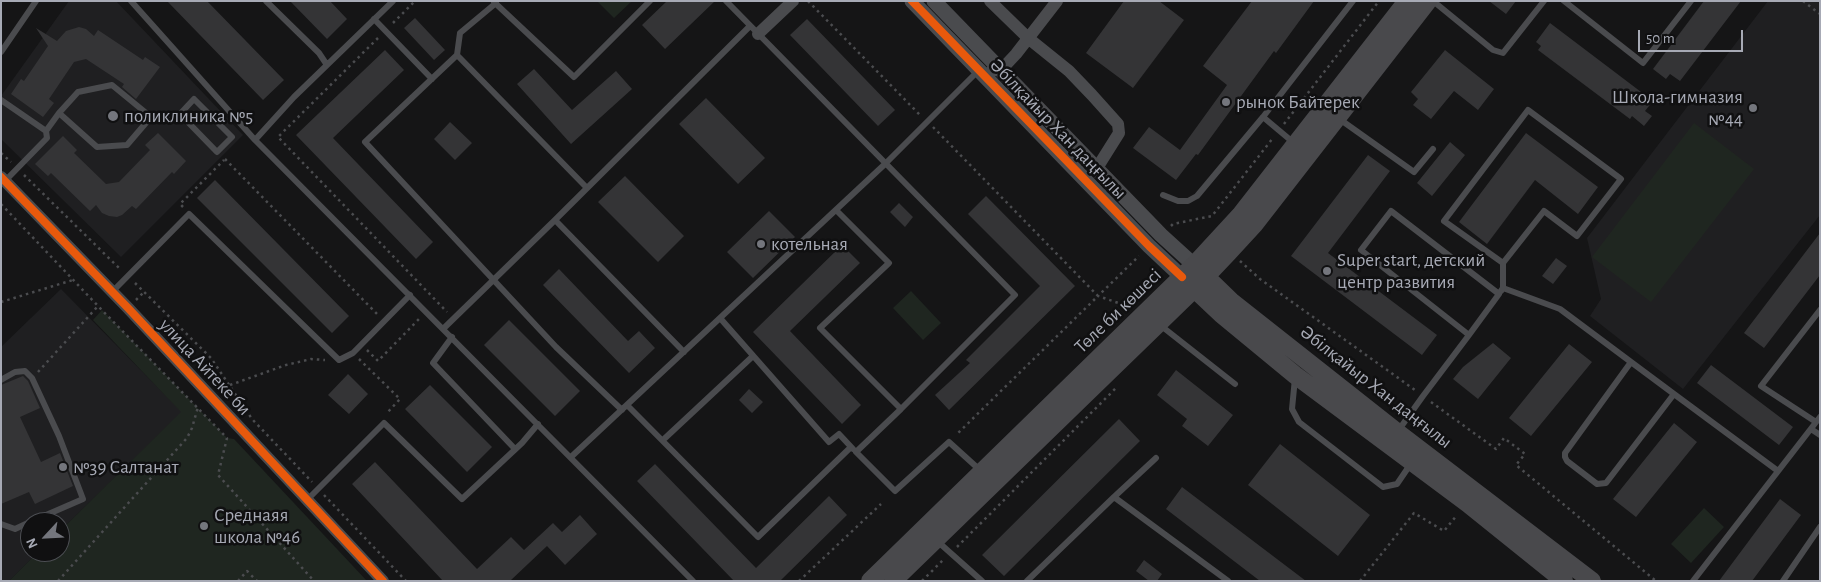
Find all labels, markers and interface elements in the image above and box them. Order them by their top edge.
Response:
scale bar [1641,20,1746,52]
text: 50 m [1646,31,1675,46]
street label: Әбілқайыр Хан даңғылы [985,54,1131,204]
place label: Школа-гимназия №44 [1612,86,1743,130]
place label: рынок Байтерек [1236,91,1360,113]
marker: рынок Байтерек [1220,96,1232,108]
marker: Школа-гимназия №44 [1747,102,1759,114]
place label: поликлиника №5 [124,105,253,127]
marker: поликлиника №5 [106,109,120,123]
place label: котельная [771,233,848,255]
marker: котельная [755,238,767,250]
place label: Super start, детский центр развития [1337,249,1485,293]
street label: Төле би көшесі [1070,264,1166,358]
marker: Super start, детский центр развития [1321,265,1333,277]
street label: улица Айтеке би [154,314,256,420]
street label: Әбілқайыр Хан даңғылы [1295,321,1457,453]
place label: №39 Салтанат [73,456,179,478]
marker: №39 Салтанат [57,461,69,473]
place label: Среднаяя школа №46 [214,504,300,548]
north arrow [20,512,70,562]
marker: Среднаяя школа №46 [198,520,210,532]
text: N [24,536,41,550]

